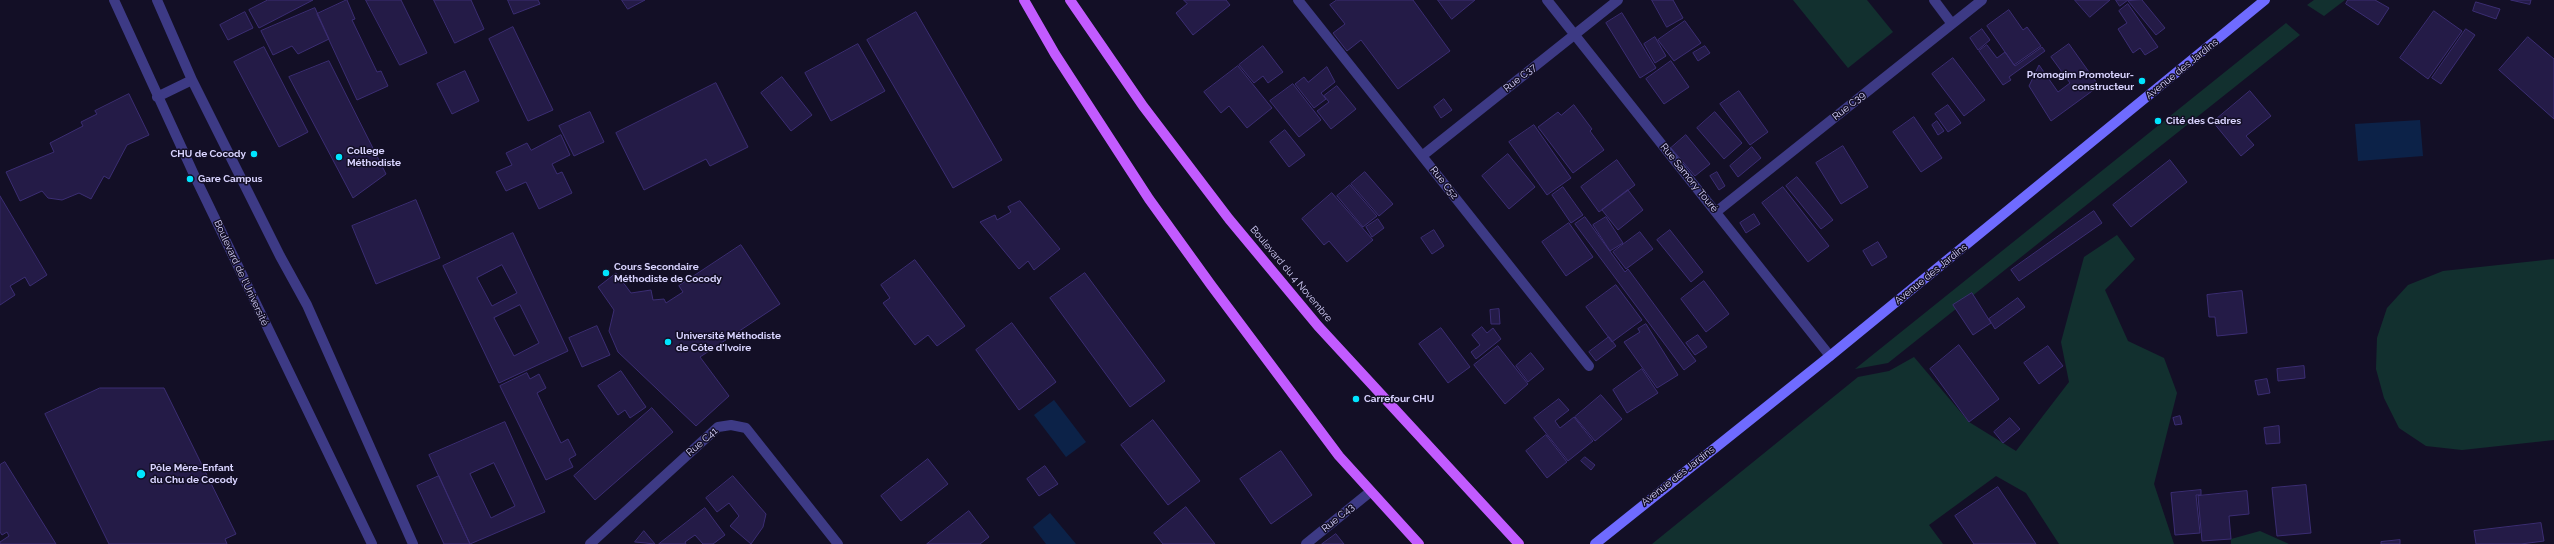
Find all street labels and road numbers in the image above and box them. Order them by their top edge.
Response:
street label: Avenue des Jardins [2143,36,2221,102]
street label: Rue C37 [1501,61,1539,95]
street label: Rue C39 [1830,89,1868,123]
street label: Rue Samory Touré [1658,141,1720,215]
street label: Rue C52 [1427,164,1461,202]
street label: Boulevard de l'Université [211,218,271,328]
street label: Boulevard du 4 Novembre [1247,224,1335,324]
street label: Avenue des Jardins [1892,241,1970,307]
street label: Rue C41 [684,425,720,459]
street label: Avenue des Jardins [1639,444,1717,508]
street label: Rue C43 [1319,501,1357,535]

